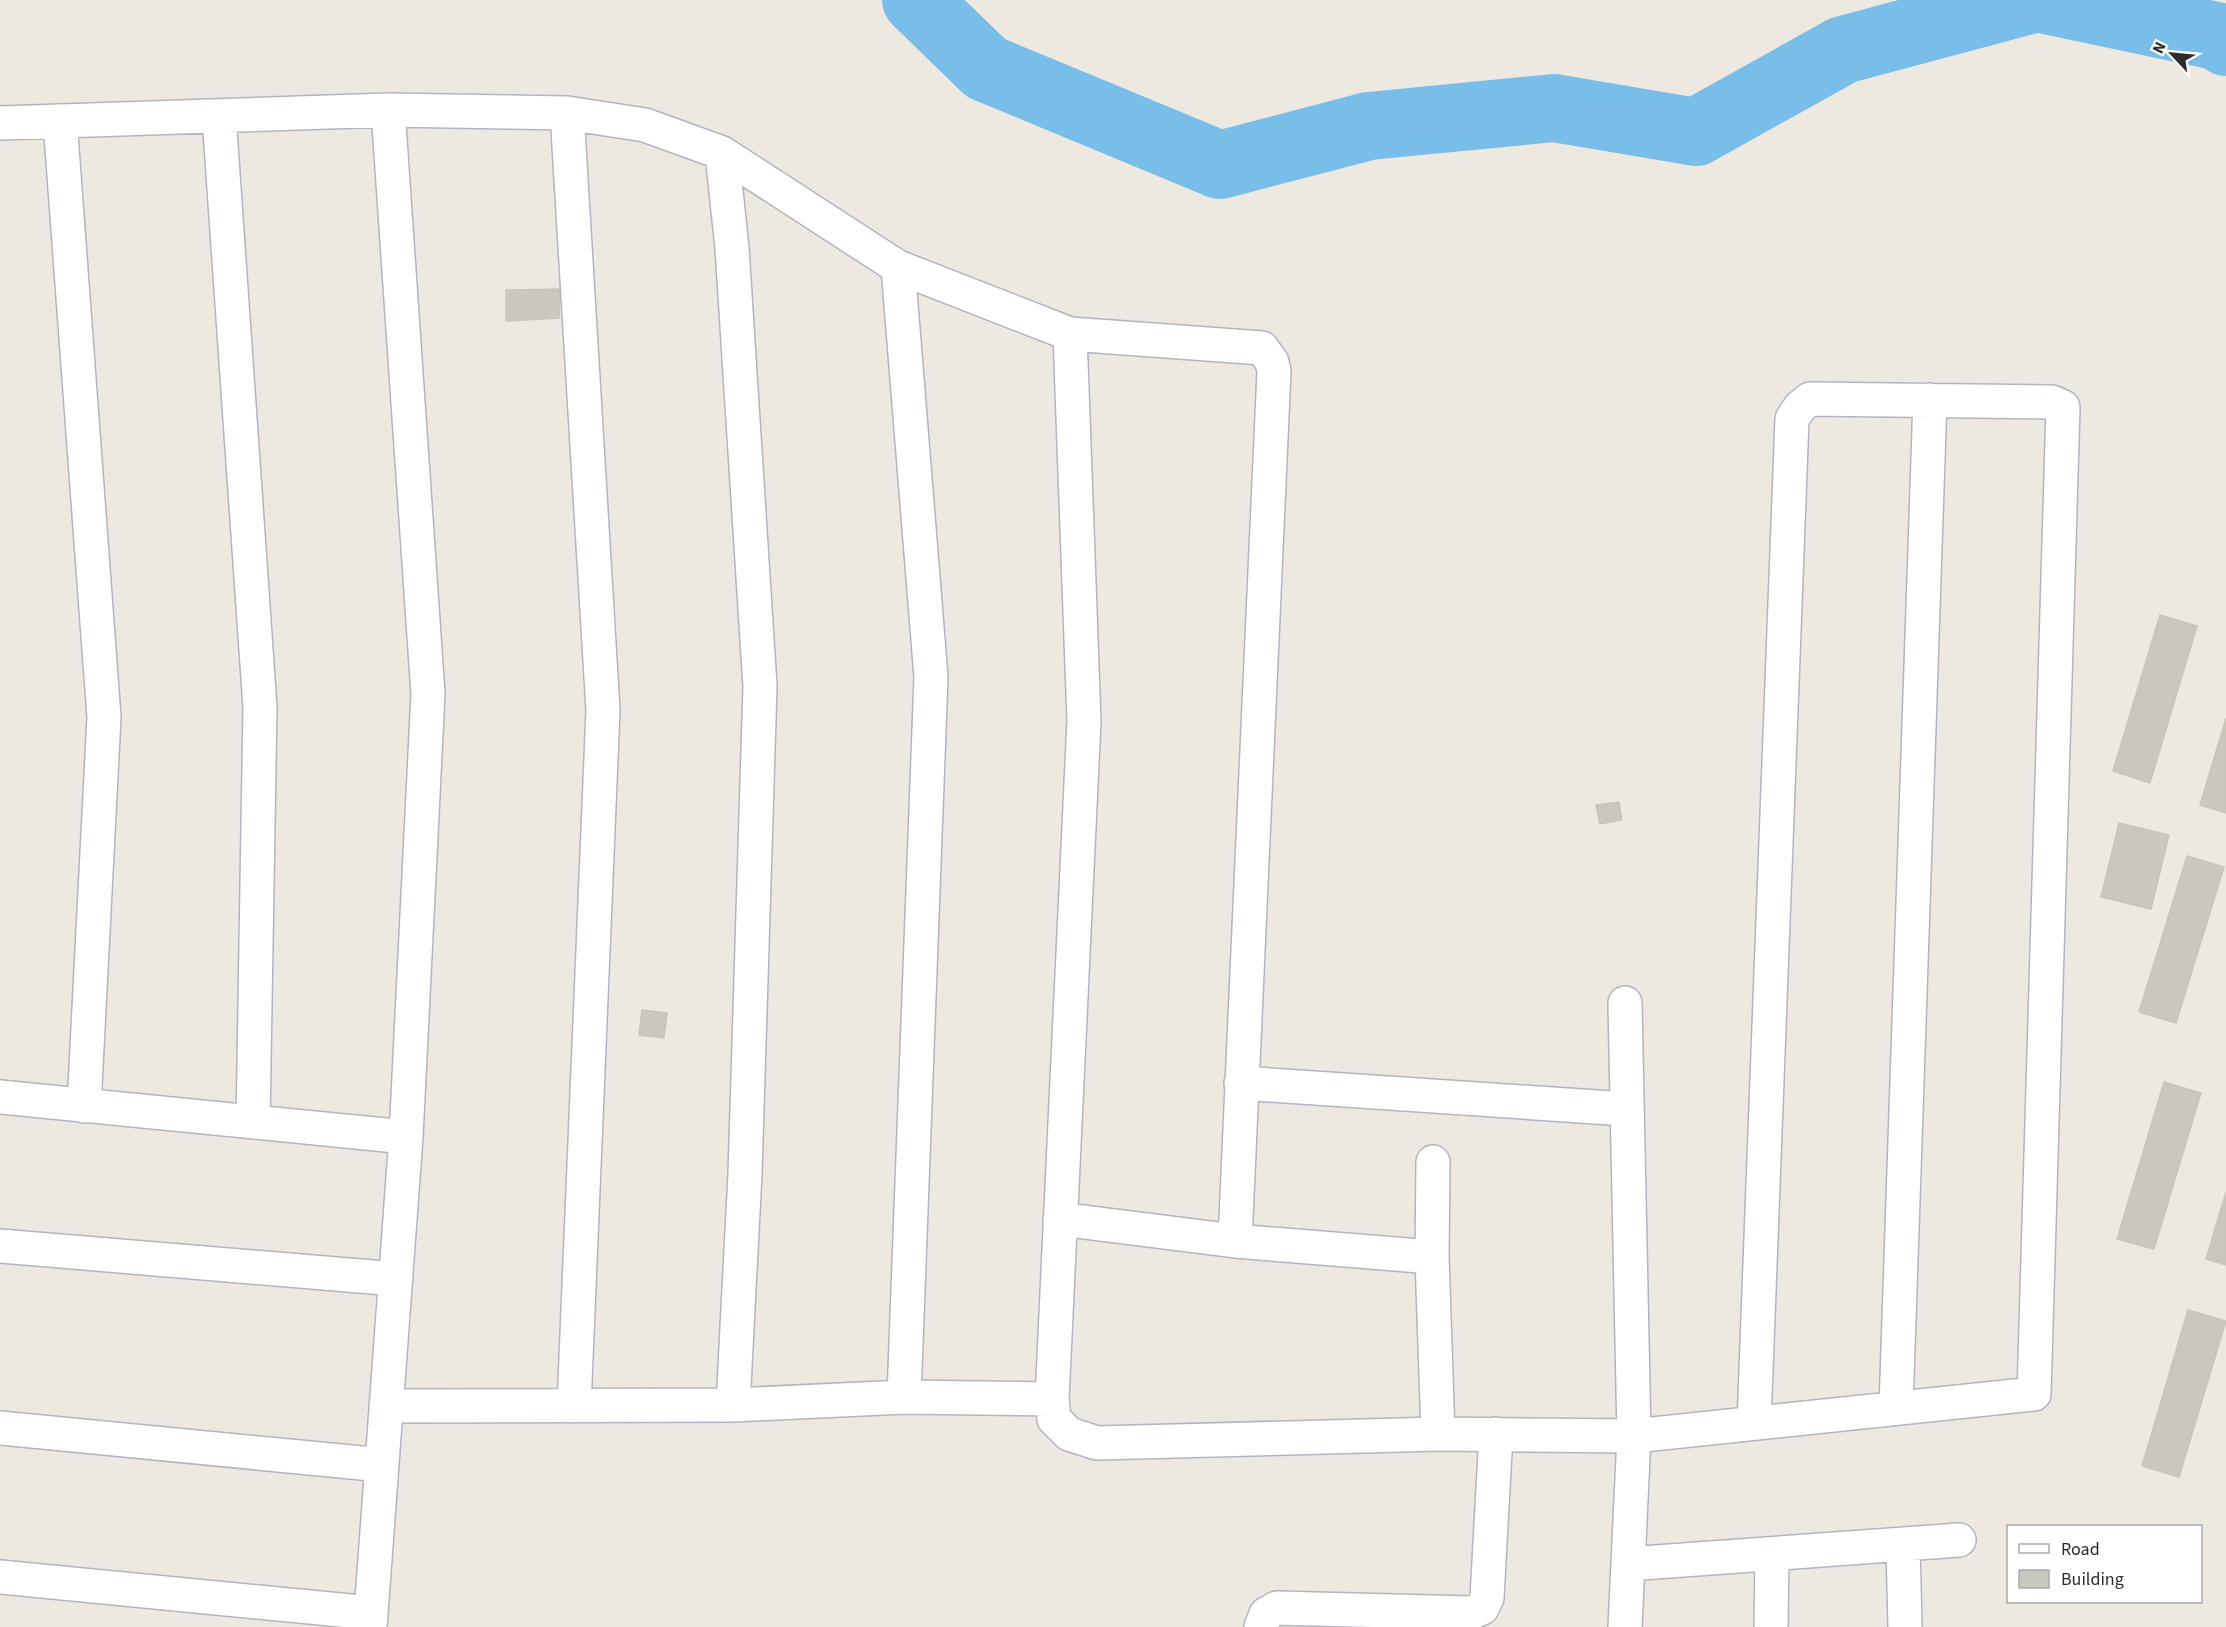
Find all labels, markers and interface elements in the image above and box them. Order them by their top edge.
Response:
north arrow [2142,24,2202,84]
text: N [2147,38,2172,57]
legend [2007,1525,2202,1603]
text: Road [2061,1537,2100,1562]
text: Building [2061,1567,2124,1592]

